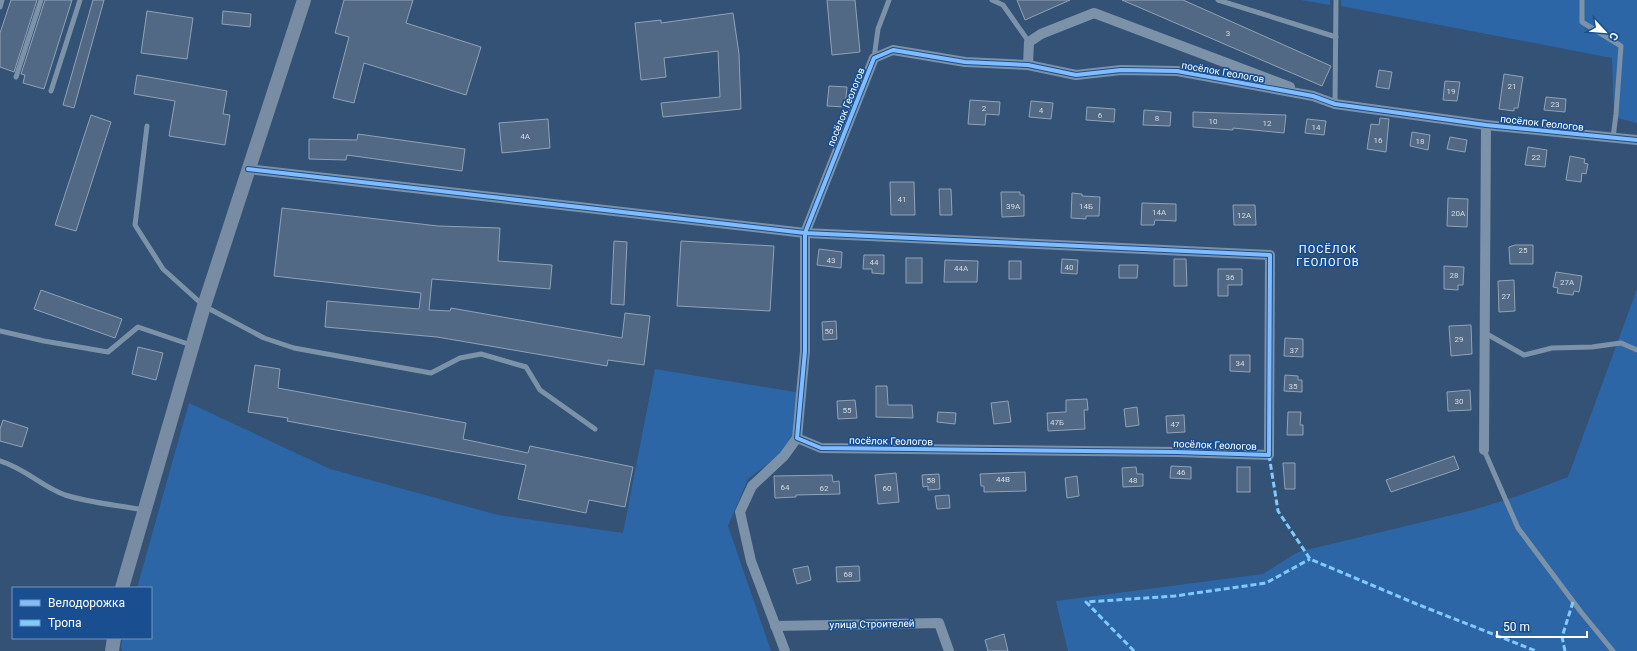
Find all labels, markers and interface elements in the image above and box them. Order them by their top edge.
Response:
north arrow [1585,12,1625,52]
house number: 3 [1226,29,1230,38]
text: С [1606,30,1621,42]
street label: посёлок Геологов [1181,59,1266,85]
street label: посёлок Геологов [825,66,867,148]
house number: 21 [1508,82,1517,91]
house number: 19 [1447,87,1456,96]
house number: 23 [1551,100,1560,109]
house number: 2 [982,104,987,113]
house number: 4 [1039,106,1044,115]
house number: 6 [1098,111,1103,120]
street label: посёлок Геологов [1500,113,1585,133]
house number: 8 [1155,114,1160,123]
house number: 10 [1209,117,1218,126]
house number: 12 [1263,119,1272,128]
house number: 14 [1312,123,1321,132]
house number: 4А [520,132,531,141]
house number: 16 [1374,136,1383,145]
house number: 18 [1416,137,1425,146]
house number: 22 [1532,153,1541,162]
house number: 41 [898,195,907,204]
house number: 39А [1006,202,1021,211]
house number: 14Б [1079,202,1093,211]
house number: 14А [1152,208,1167,217]
house number: 20А [1451,209,1466,218]
house number: 12А [1237,211,1252,220]
district label: ПОСЁЛОК ГЕОЛОГОВ [1296,243,1360,269]
house number: 25 [1519,246,1528,255]
house number: 43 [827,256,836,265]
house number: 44 [870,258,879,267]
house number: 40 [1065,263,1074,272]
house number: 44А [954,264,969,273]
house number: 28 [1450,271,1459,280]
house number: 36 [1226,273,1235,282]
house number: 27А [1560,278,1575,287]
house number: 27 [1502,292,1511,301]
house number: 50 [825,327,834,336]
house number: 29 [1455,335,1464,344]
house number: 37 [1290,346,1299,355]
house number: 34 [1236,359,1245,368]
house number: 35 [1289,382,1298,391]
house number: 30 [1455,397,1464,406]
house number: 55 [843,406,852,415]
house number: 47Б [1050,418,1064,427]
house number: 47 [1171,420,1180,429]
street label: посёлок Геологов [849,435,933,447]
street label: посёлок Геологов [1173,438,1257,452]
house number: 46 [1177,468,1186,477]
house number: 44В [996,475,1010,484]
house number: 58 [927,476,936,485]
house number: 48 [1129,476,1138,485]
house number: 64 [781,483,790,492]
house number: 62 [820,484,829,493]
house number: 60 [883,484,892,493]
house number: 68 [844,570,853,579]
legend [12,587,152,639]
text: Велодорожка [48,596,125,610]
scale bar [1497,613,1587,639]
text: Тропа [48,616,82,630]
street label: улица Строителей [829,618,915,630]
text: 50 m [1503,620,1530,634]

